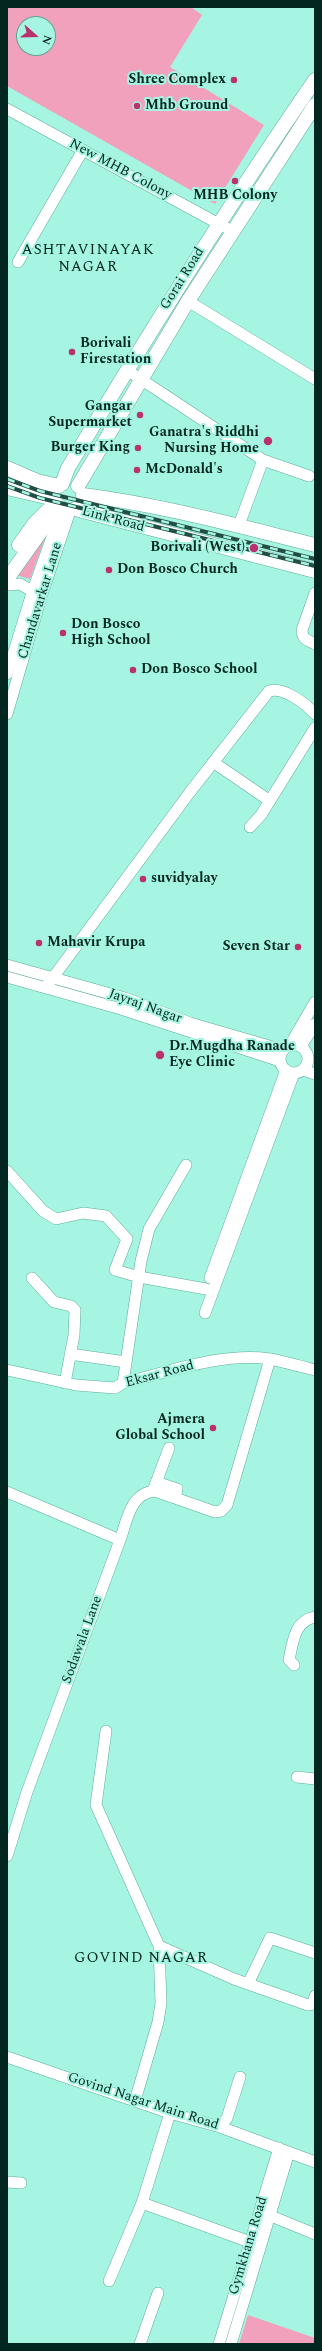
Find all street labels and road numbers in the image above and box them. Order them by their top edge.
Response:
street label: New MHB Colony [66,136,174,204]
street label: Gorai Road [157,245,209,313]
street label: Link Road [80,504,146,536]
street label: Chandavarkar Lane [15,541,67,661]
street label: Jayraj Nagar [106,986,184,1028]
street label: Eksar Road [124,1358,196,1392]
street label: Sodawala Lane [59,1594,107,1686]
street label: Govind Nagar Main Road [65,2070,221,2134]
street label: Gymkhana Road [226,2195,272,2297]

